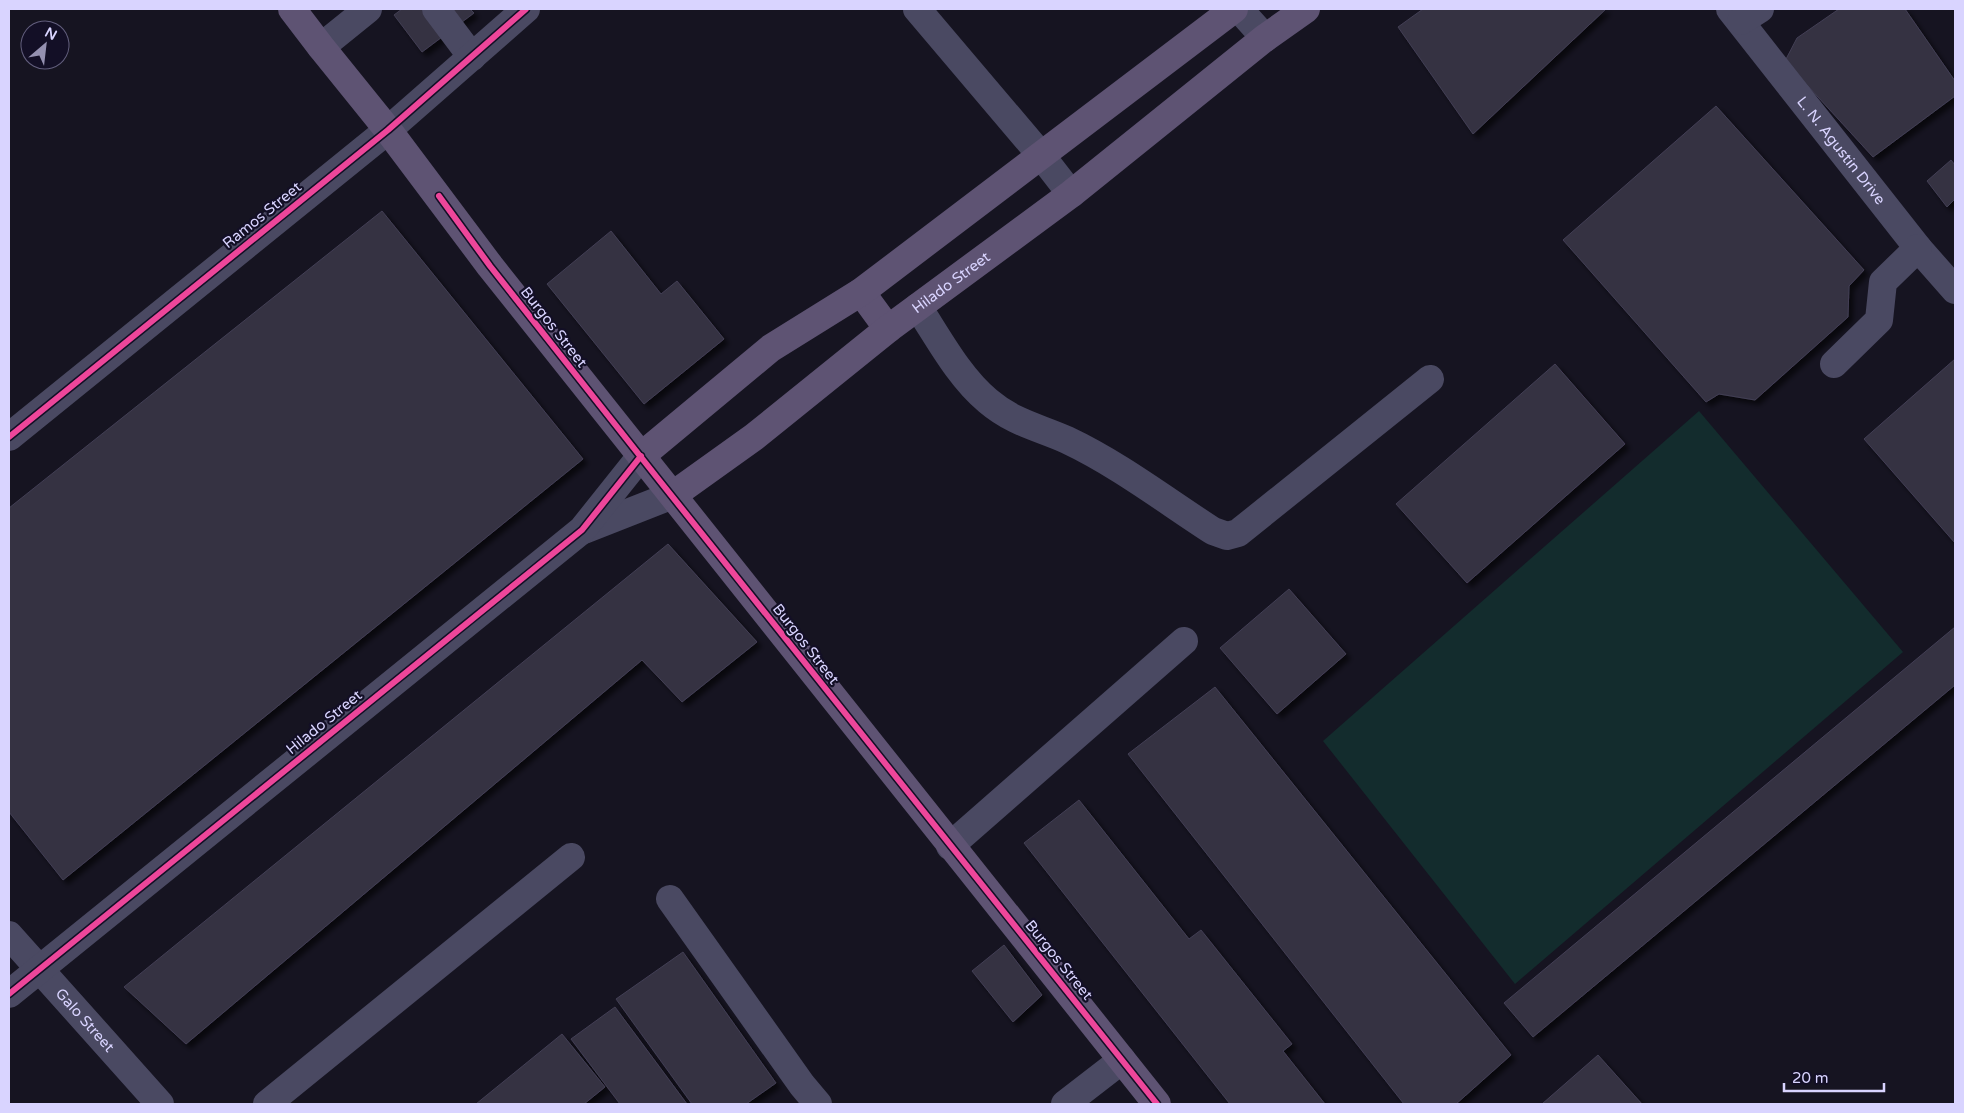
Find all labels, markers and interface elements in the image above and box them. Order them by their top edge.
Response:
north arrow [20,20,70,70]
text: N [42,24,60,44]
street label: L. N. Agustin Drive [1793,93,1889,208]
street label: Ramos Street [219,178,305,252]
street label: Hilado Street [908,248,994,317]
street label: Burgos Street [517,283,591,371]
street label: Burgos Street [769,600,843,688]
street label: Hilado Street [282,686,366,758]
street label: Burgos Street [1021,916,1097,1004]
street label: Galo Street [52,984,118,1056]
scale bar [1784,1060,1884,1092]
text: 20 m [1792,1069,1829,1087]

